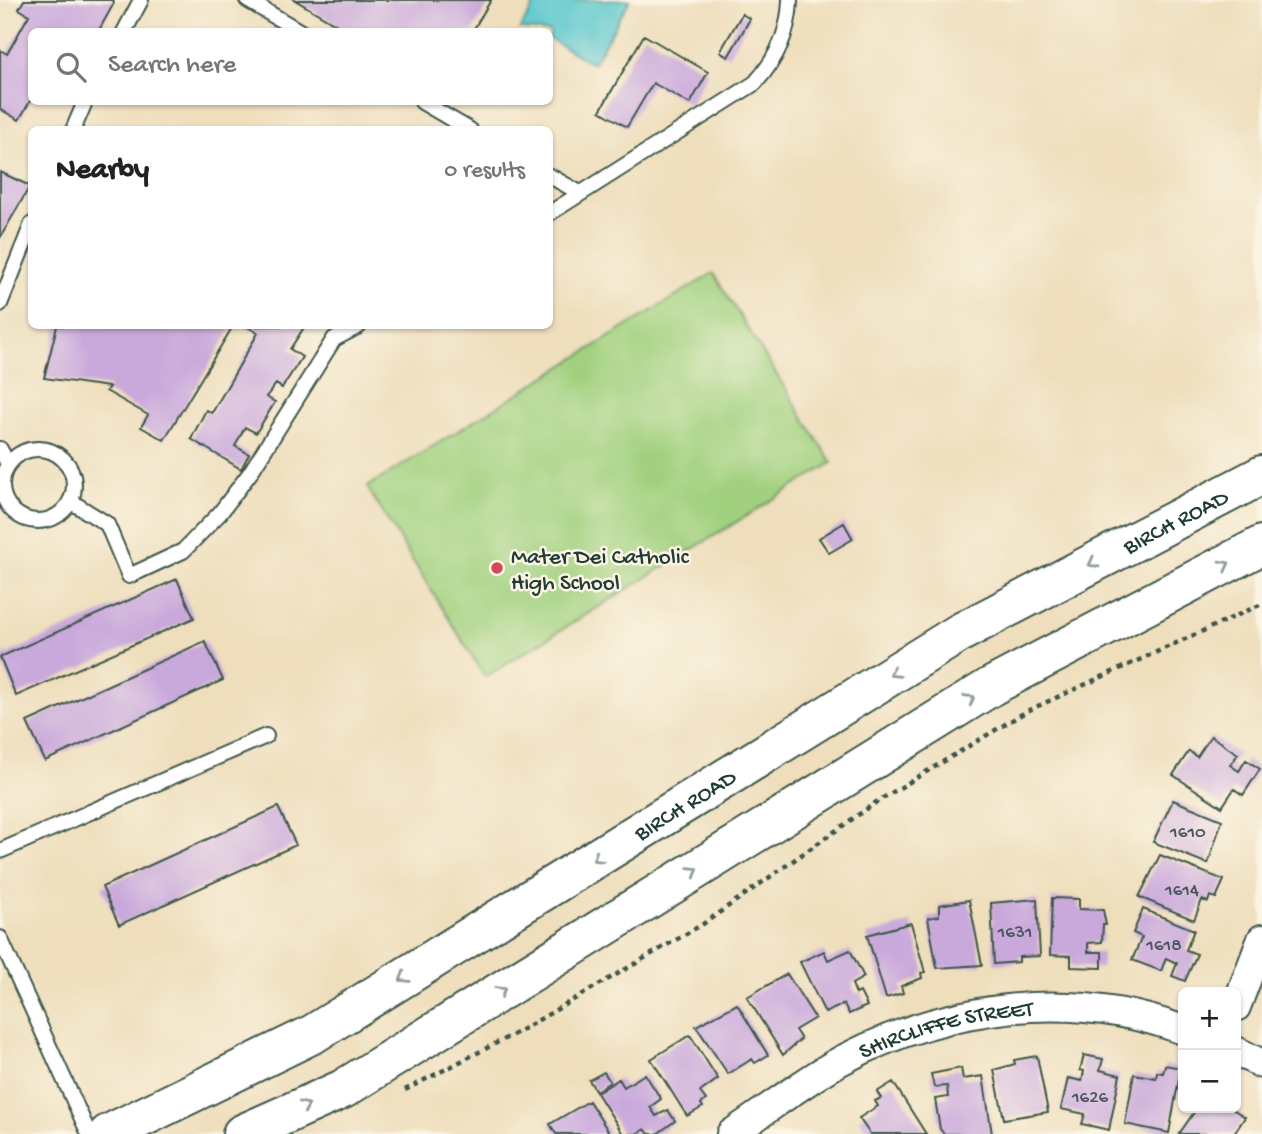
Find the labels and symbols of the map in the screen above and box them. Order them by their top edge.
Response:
street label: BIRCH ROAD [1119,484,1235,562]
place label: Mater Dei Catholic High School [511,545,690,598]
one-way arrow [1088,554,1100,568]
one-way arrow [1218,559,1230,573]
marker: Mater Dei Catholic High School [489,560,505,576]
one-way arrow [889,665,902,678]
one-way arrow [963,695,976,708]
street label: BIRCH ROAD [629,764,743,849]
house number: 1610 [1169,822,1206,845]
one-way arrow [591,849,604,862]
one-way arrow [686,867,699,880]
house number: 1614 [1164,880,1199,903]
house number: 1631 [997,922,1032,945]
house number: 1618 [1145,935,1182,958]
one-way arrow [398,970,411,983]
one-way arrow [493,987,506,1000]
street label: SHIRCLIFFE STREET [855,997,1035,1067]
house number: 1626 [1071,1087,1108,1110]
one-way arrow [298,1100,310,1114]

